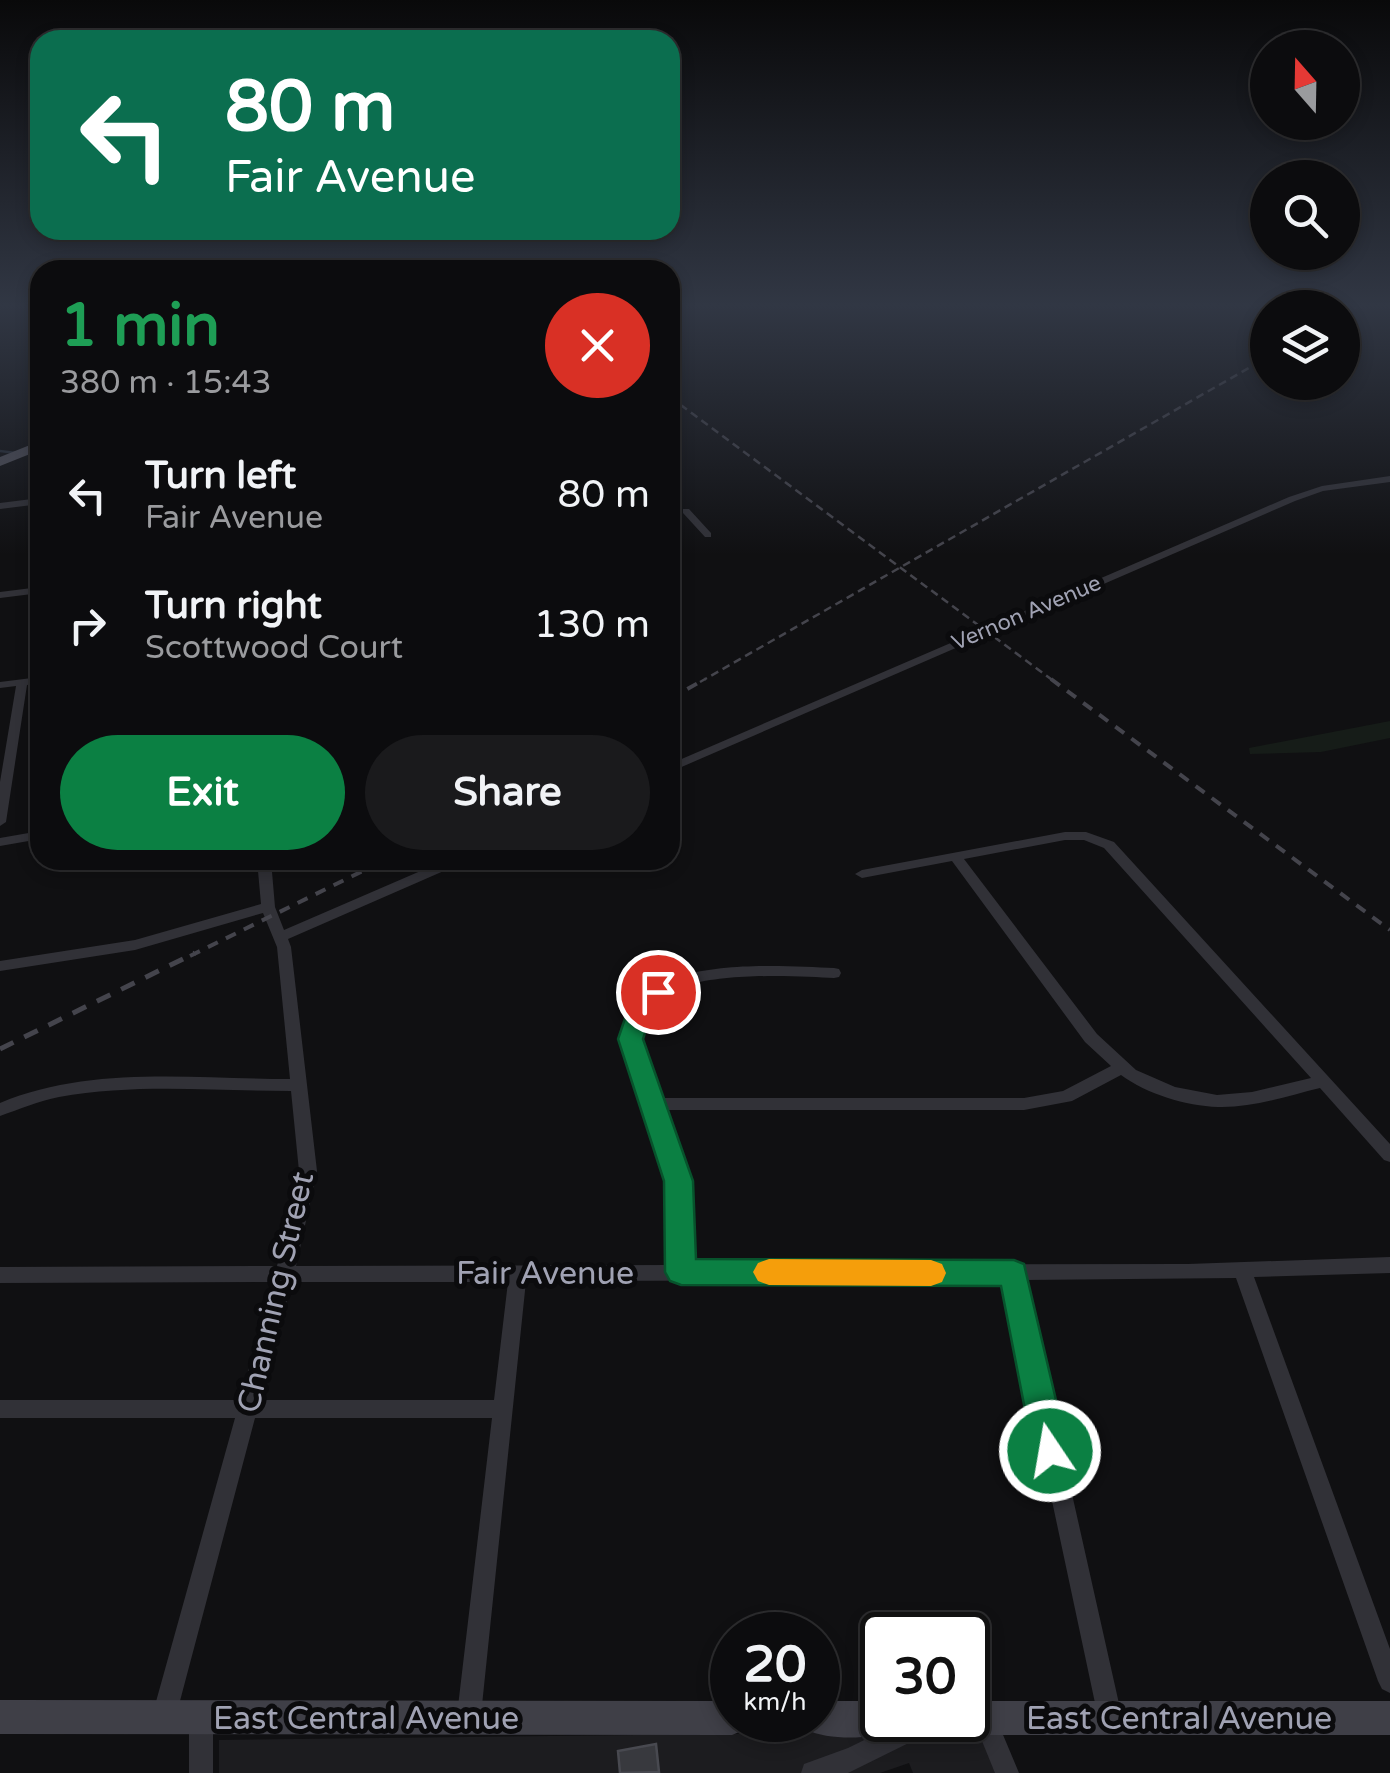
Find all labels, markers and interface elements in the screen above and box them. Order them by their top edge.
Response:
north arrow [1250,30,1360,140]
map controls [1250,30,1360,400]
text: 80 m [225,66,395,150]
icon: left [60,70,190,200]
text: Fair Avenue [225,151,475,205]
button: search [1250,160,1360,270]
text: 1 min [60,290,220,362]
button: layers [1250,290,1360,400]
button: close [545,293,650,398]
text: 380 m · 15:43 [60,364,272,402]
text: Turn left [145,453,296,499]
icon: left [60,468,115,523]
text: 80 m [558,472,650,518]
text: Fair Avenue [145,499,323,537]
street label: Vernon Avenue [948,570,1105,656]
text: Turn right [145,583,322,629]
icon: right [60,598,115,653]
text: 130 m [534,602,650,648]
text: Scottwood Court [145,629,403,667]
button: Exit [60,735,345,850]
button: Share [365,735,650,850]
pin [616,950,701,1035]
icon: arrive [631,965,686,1020]
street label: Channing Street [230,1168,322,1416]
street label: Fair Avenue [456,1255,634,1293]
position arrow [998,1399,1102,1503]
speed limit sign: 30 [860,1612,990,1742]
text: 20 [744,1635,806,1695]
text: km/h [744,1687,806,1717]
street label: East Central Avenue [213,1700,519,1738]
street label: East Central Avenue [1026,1700,1332,1738]

